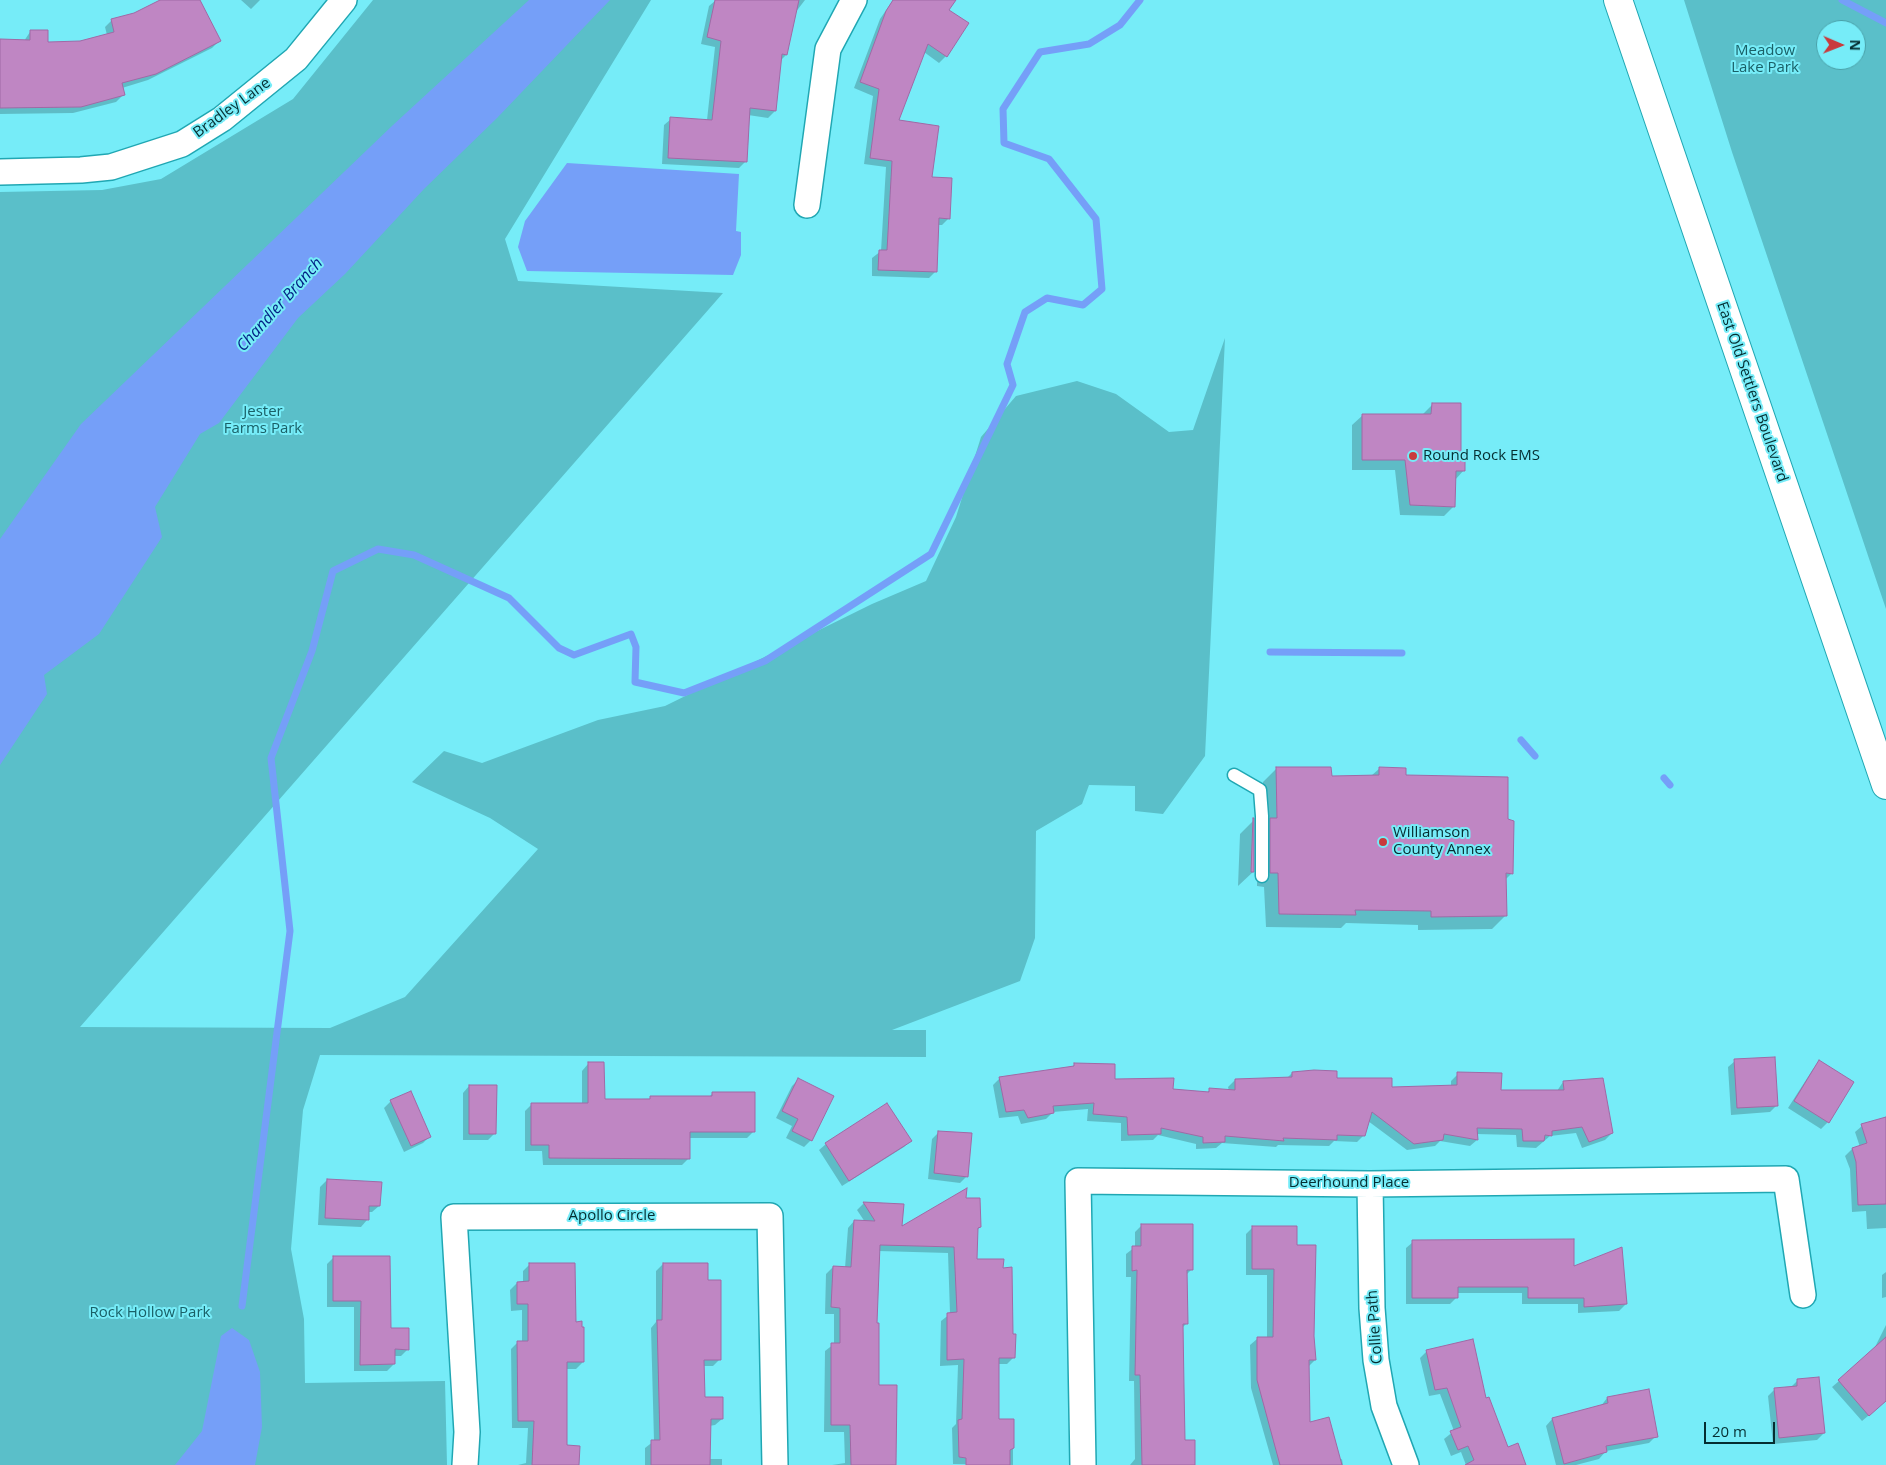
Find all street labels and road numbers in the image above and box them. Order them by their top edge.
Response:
street label: Bradley Lane [190,74,274,142]
street label: East Old Settlers Boulevard [1713,299,1791,485]
street label: Deerhound Place [1289,1174,1409,1192]
street label: Apollo Circle [569,1207,655,1225]
street label: Collie Path [1363,1289,1387,1365]

